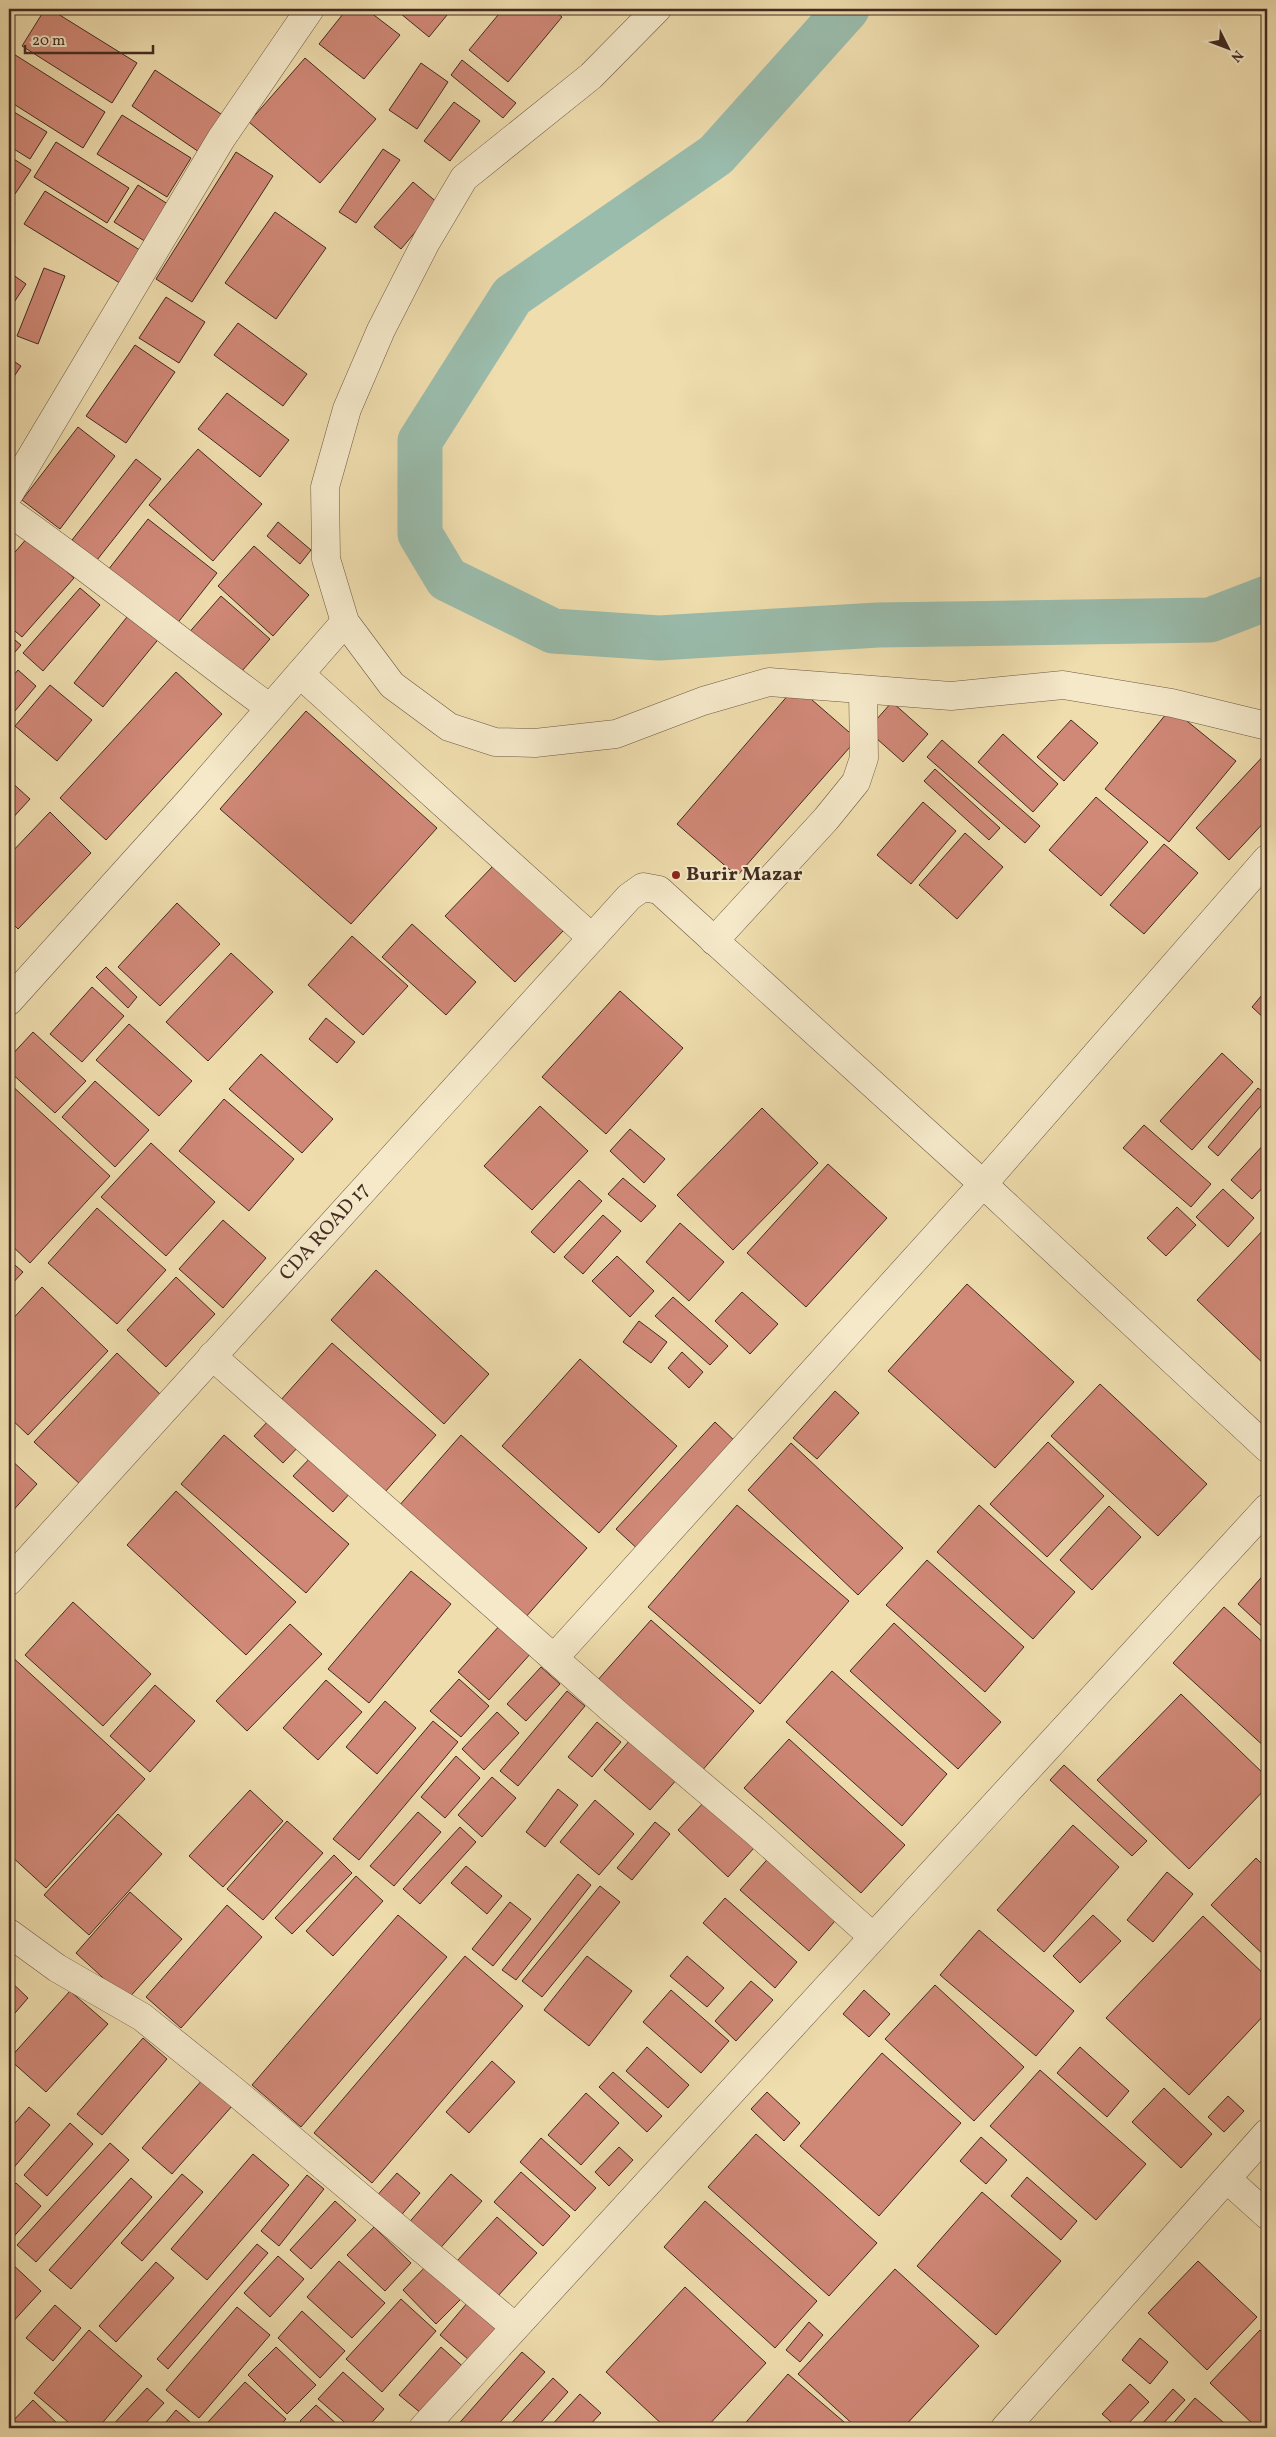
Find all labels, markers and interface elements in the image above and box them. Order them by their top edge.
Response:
scale bar [25,22,152,54]
north arrow [1204,22,1254,72]
text: 20 m [32,31,65,52]
text: N [1226,46,1247,66]
place label: Burir Mazar [686,861,803,889]
marker: Burir Mazar [670,869,682,881]
street label: CDA ROAD 17 [273,1177,377,1287]

